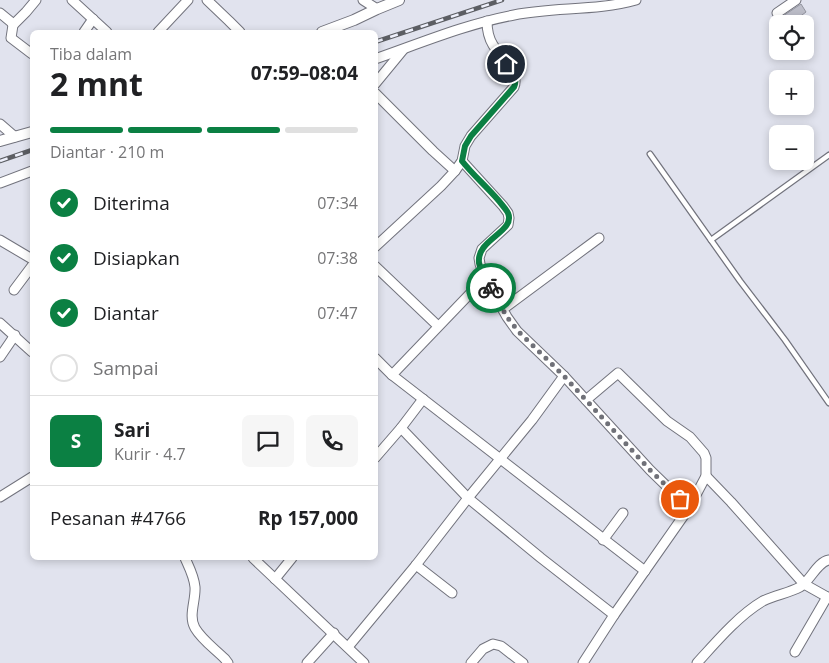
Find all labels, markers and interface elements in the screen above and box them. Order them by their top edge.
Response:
map controls [769,15,814,170]
button: locate [769,15,814,60]
text: Tiba dalam [50,43,132,65]
pin [485,43,527,85]
icon: home [492,50,520,78]
text: 07:59–08:04 [251,60,358,86]
text: 2 mnt [50,62,143,105]
button: + [769,70,814,115]
button: − [769,125,814,170]
text: Diantar · 210 m [50,141,164,163]
icon: check [50,189,78,217]
text: Diterima [93,190,170,216]
text: 07:34 [317,192,358,214]
icon: check [50,244,78,272]
text: Disiapkan [93,245,180,271]
text: 07:38 [317,247,358,269]
courier [466,263,516,313]
icon: bike [477,274,505,302]
icon: check [50,299,78,327]
text: Diantar [93,300,159,326]
text: 07:47 [317,302,358,324]
text: Sampai [93,355,159,381]
button: chat [242,415,294,467]
button: phone [306,415,358,467]
text: Sari [114,417,150,443]
text: S [71,428,81,454]
text: Kurir · 4.7 [114,443,186,465]
pin [659,478,701,520]
icon: bag [666,485,694,513]
text: Pesanan #4766 [50,505,186,531]
text: Rp 157,000 [258,505,358,531]

